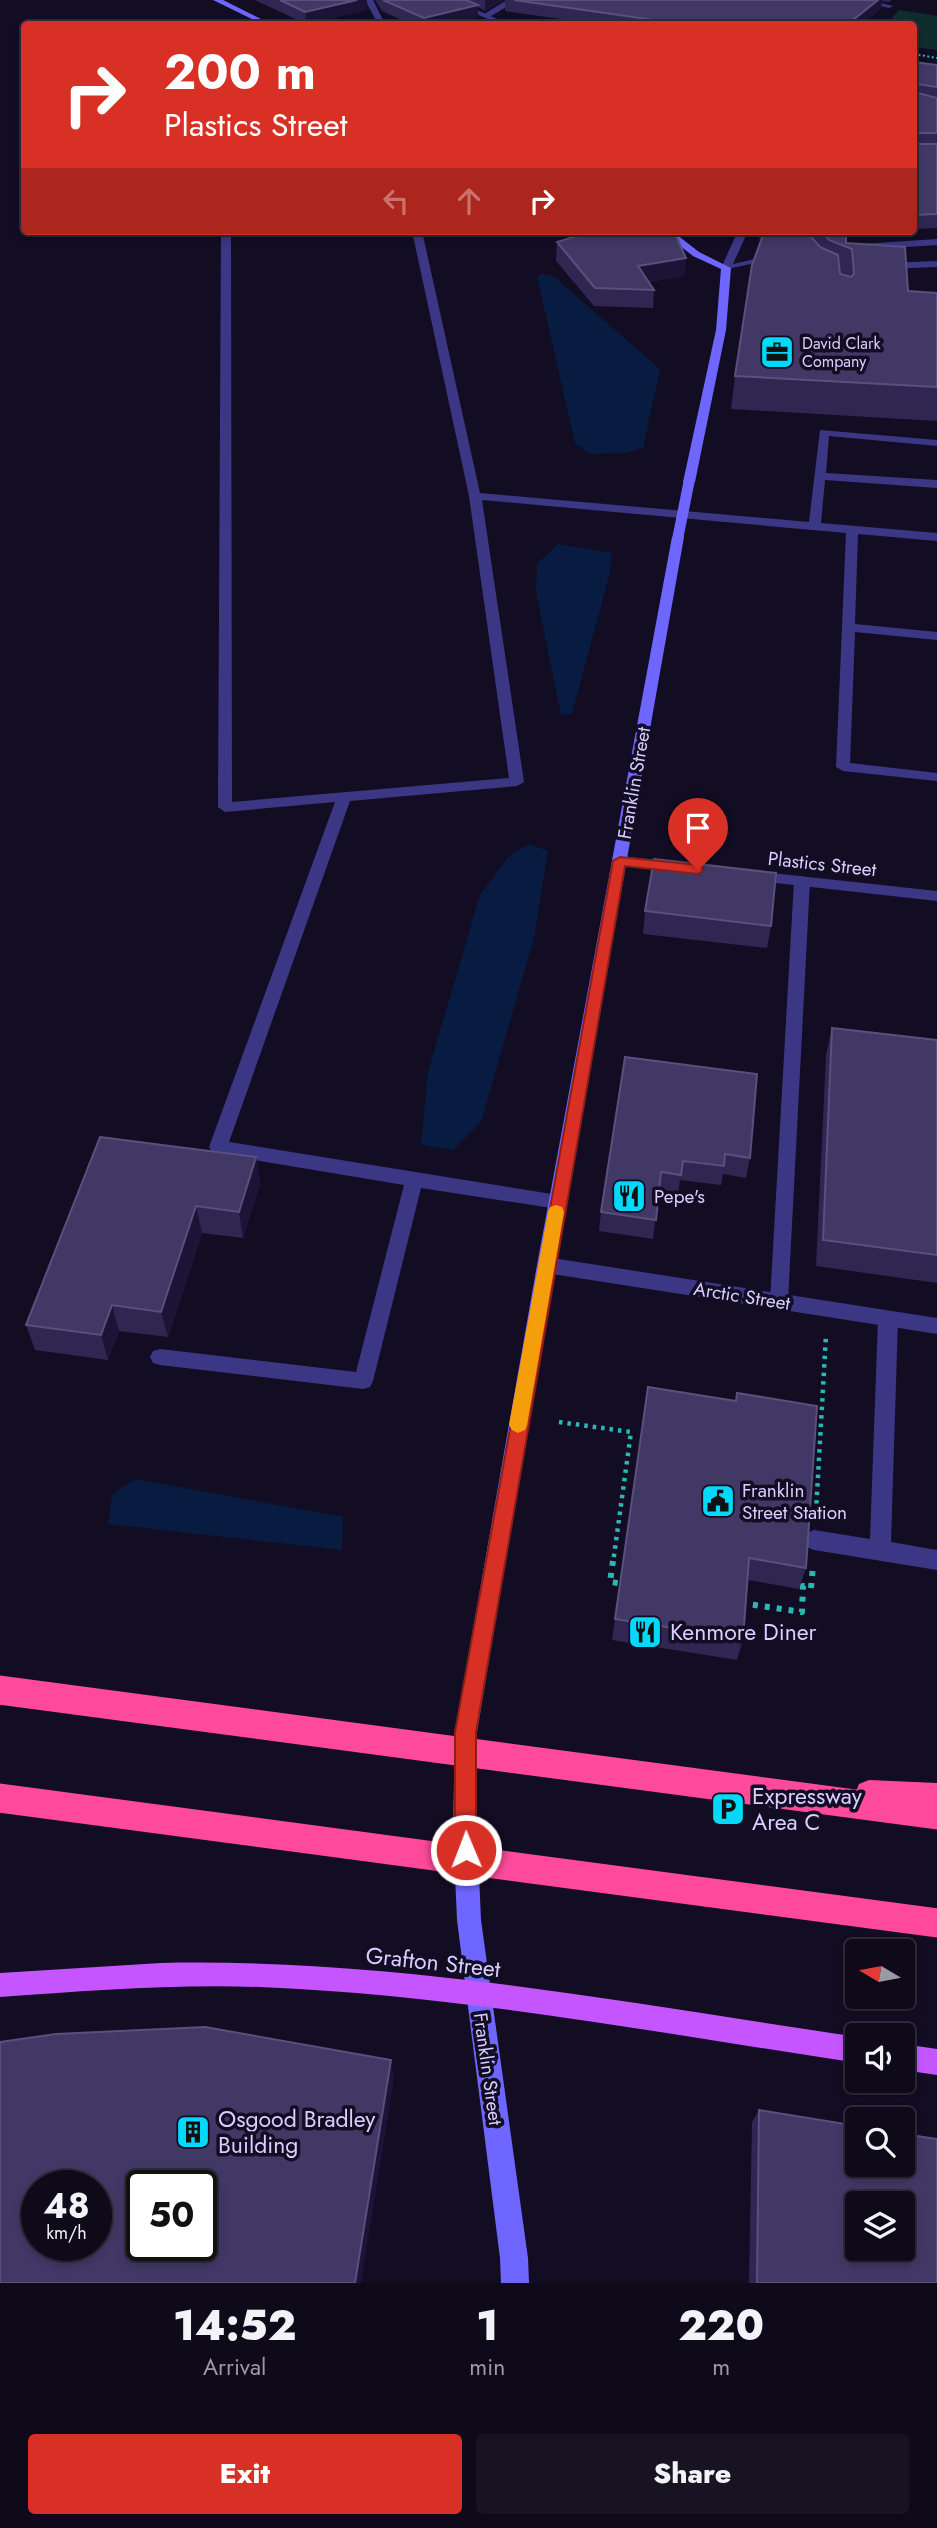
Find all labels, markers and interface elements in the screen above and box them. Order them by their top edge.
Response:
text: 200 m [164,37,316,107]
icon: right [49,49,140,140]
text: Plastics Street [164,102,347,148]
icon: left [377,182,415,220]
icon: ahead [450,182,488,220]
icon: right [523,182,561,220]
place label: David Clark Company [802,332,881,373]
office icon: David Clark Company [758,333,796,371]
street label: Franklin Street [611,724,657,841]
pin [668,798,728,870]
icon: arrive [679,809,717,847]
street label: Plastics Street [766,845,878,883]
restaurant icon: Pepe's [610,1177,648,1215]
place label: Pepe's [654,1183,705,1210]
street label: Arctic Street [692,1275,793,1317]
place label: Franklin Street Station [742,1477,847,1526]
public building icon: Franklin Street Station [699,1482,737,1520]
restaurant icon: Kenmore Diner [626,1613,664,1651]
place label: Kenmore Diner [670,1615,817,1649]
place label: Expressway Area C [752,1779,863,1839]
parking icon: Expressway Area C [709,1790,747,1828]
position arrow [429,1813,503,1887]
street label: Grafton Street [364,1938,503,1986]
north arrow [845,1939,915,2009]
map controls [845,1939,915,2261]
street label: Franklin Street [467,2011,509,2127]
button: sound [845,2023,915,2093]
place label: Osgood Bradley Building [218,2102,376,2162]
button: search [845,2107,915,2177]
building icon: Osgood Bradley Building [174,2113,212,2151]
speed limit sign: 50 [126,2170,217,2261]
text: 48 [43,2181,90,2231]
button: layers [845,2191,915,2261]
text: km/h [46,2220,87,2246]
text: 14:52 [173,2295,296,2356]
text: 1 [476,2295,498,2356]
text: 220 [678,2295,764,2356]
text: Arrival [203,2350,266,2384]
text: min [469,2350,505,2384]
text: m [712,2350,730,2384]
button: Exit [28,2434,462,2514]
button: Share [476,2434,909,2514]

